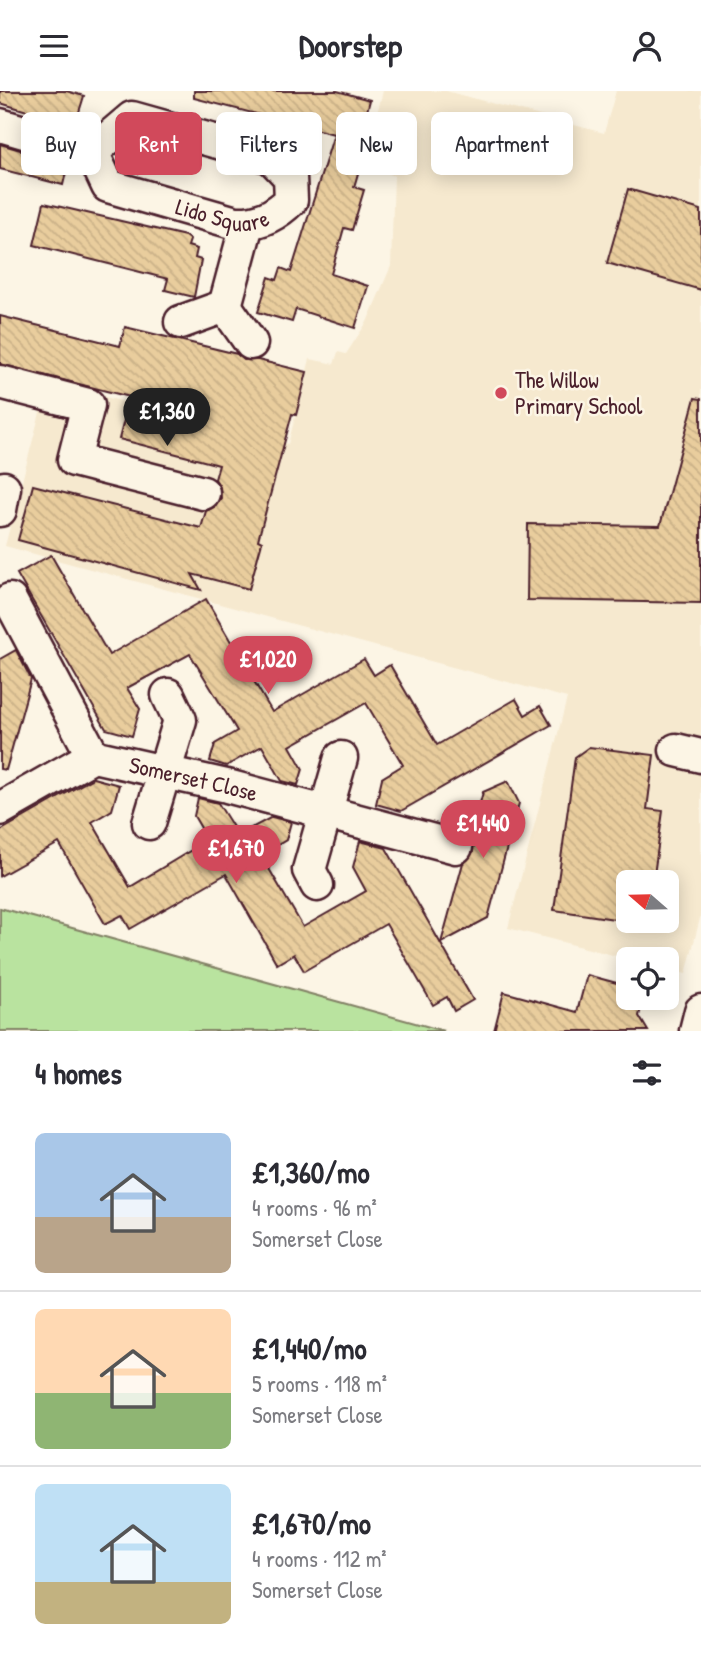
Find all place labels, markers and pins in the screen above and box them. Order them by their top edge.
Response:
place label: The Willow Primary School [515,364,643,421]
marker: The Willow Primary School [493,385,509,401]
pin: £1,360 [110,389,224,448]
pin: £1,020 [211,637,325,696]
pin: £1,440 [426,801,540,860]
pin: £1,670 [179,825,293,885]

